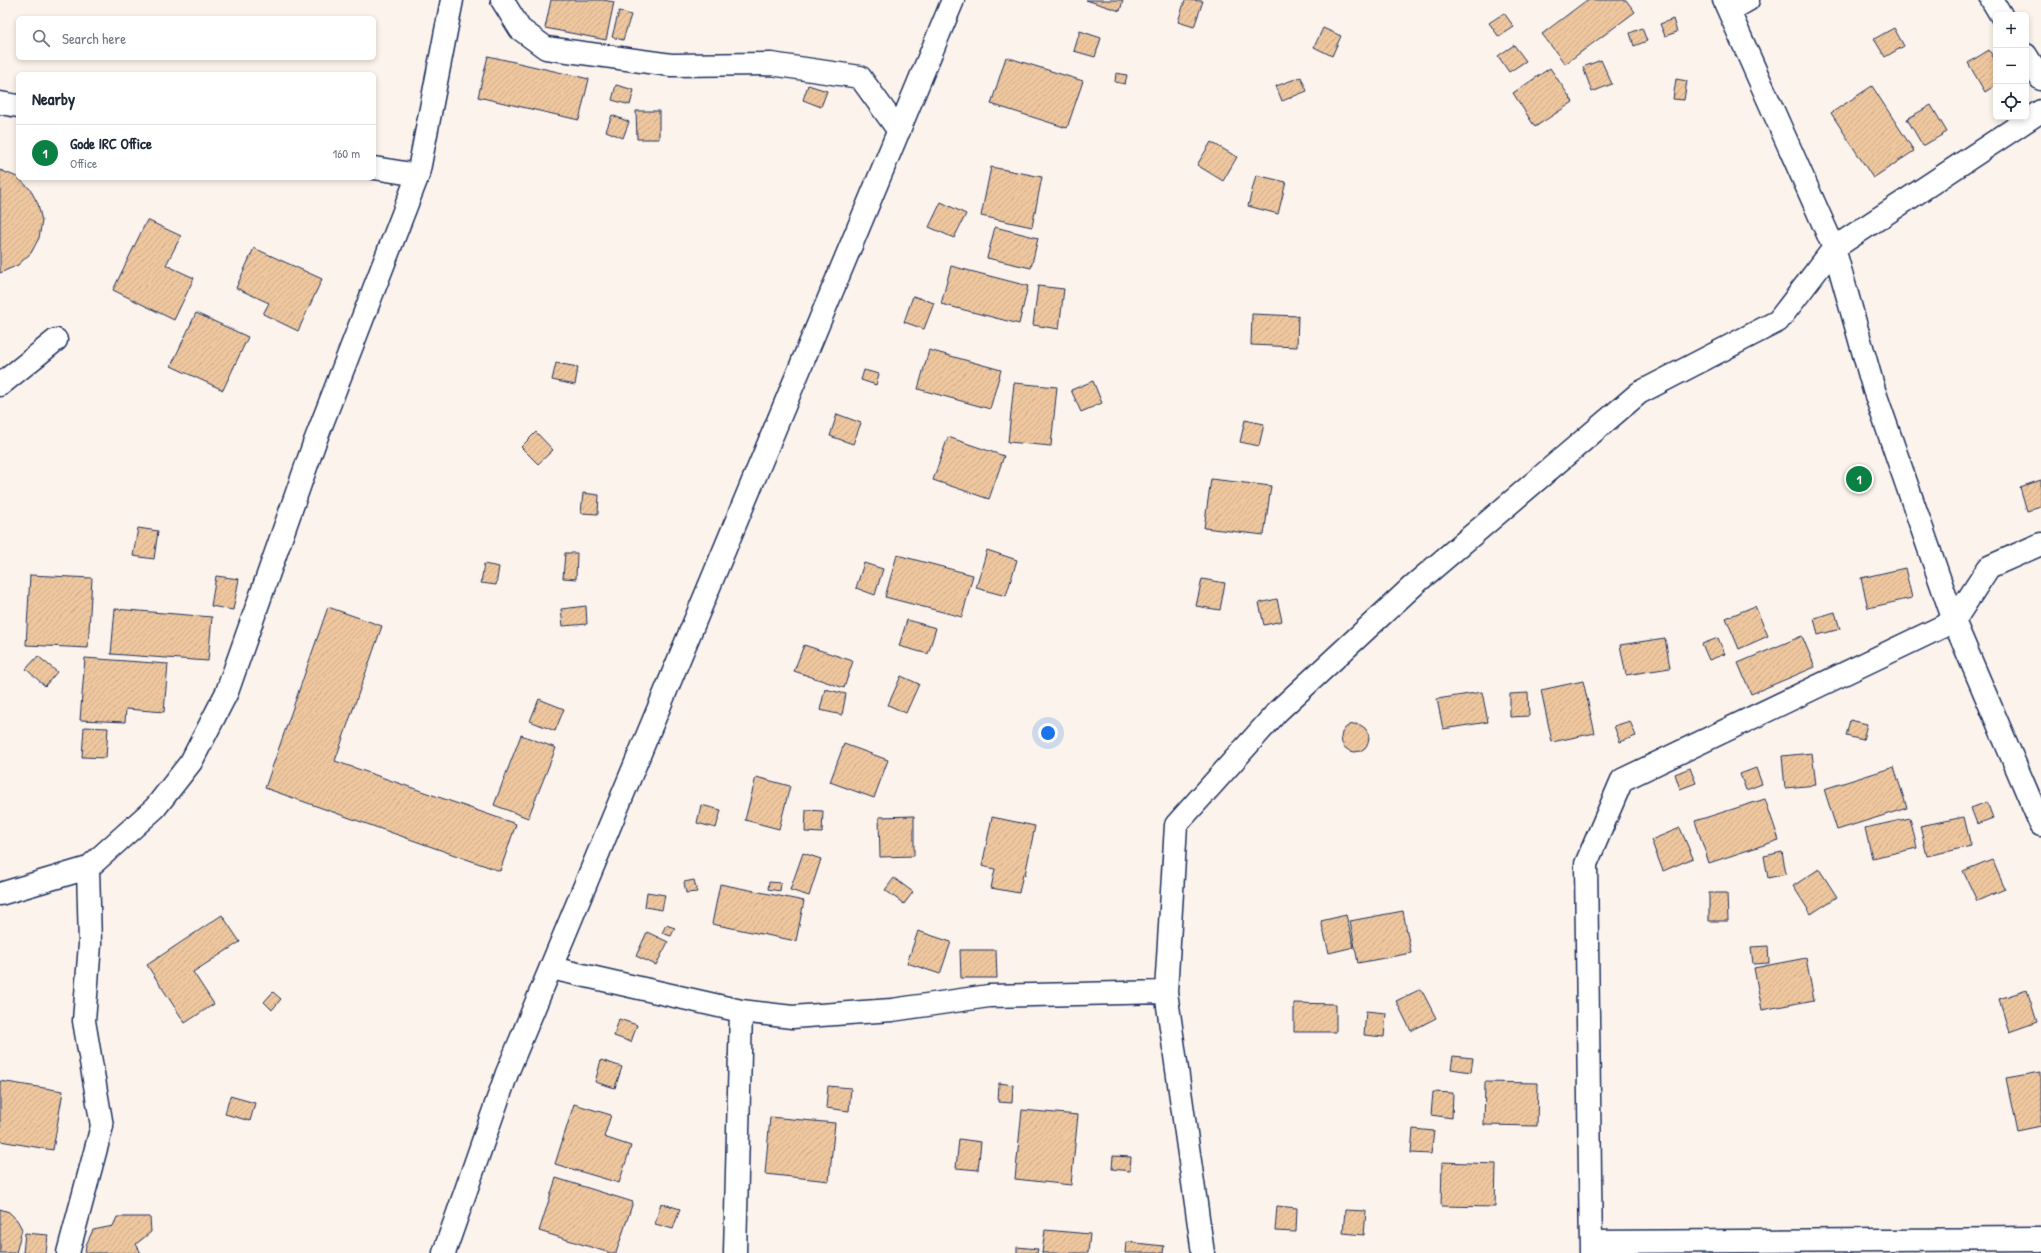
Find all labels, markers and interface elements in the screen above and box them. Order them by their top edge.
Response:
map controls [1993,12,2029,120]
button: + [1993,12,2029,48]
search box [16,16,376,60]
icon: search [30,27,52,49]
text: Search here [62,28,126,49]
button: − [1993,48,2029,84]
button: locate [1993,84,2029,120]
text: Nearby [32,87,75,110]
text: Gode IRC Office [70,133,152,154]
text: 1 [43,144,47,162]
text: 160 m [332,144,360,162]
text: Office [70,154,97,172]
pin: 1 [1846,464,1872,494]
your location [1038,723,1058,743]

